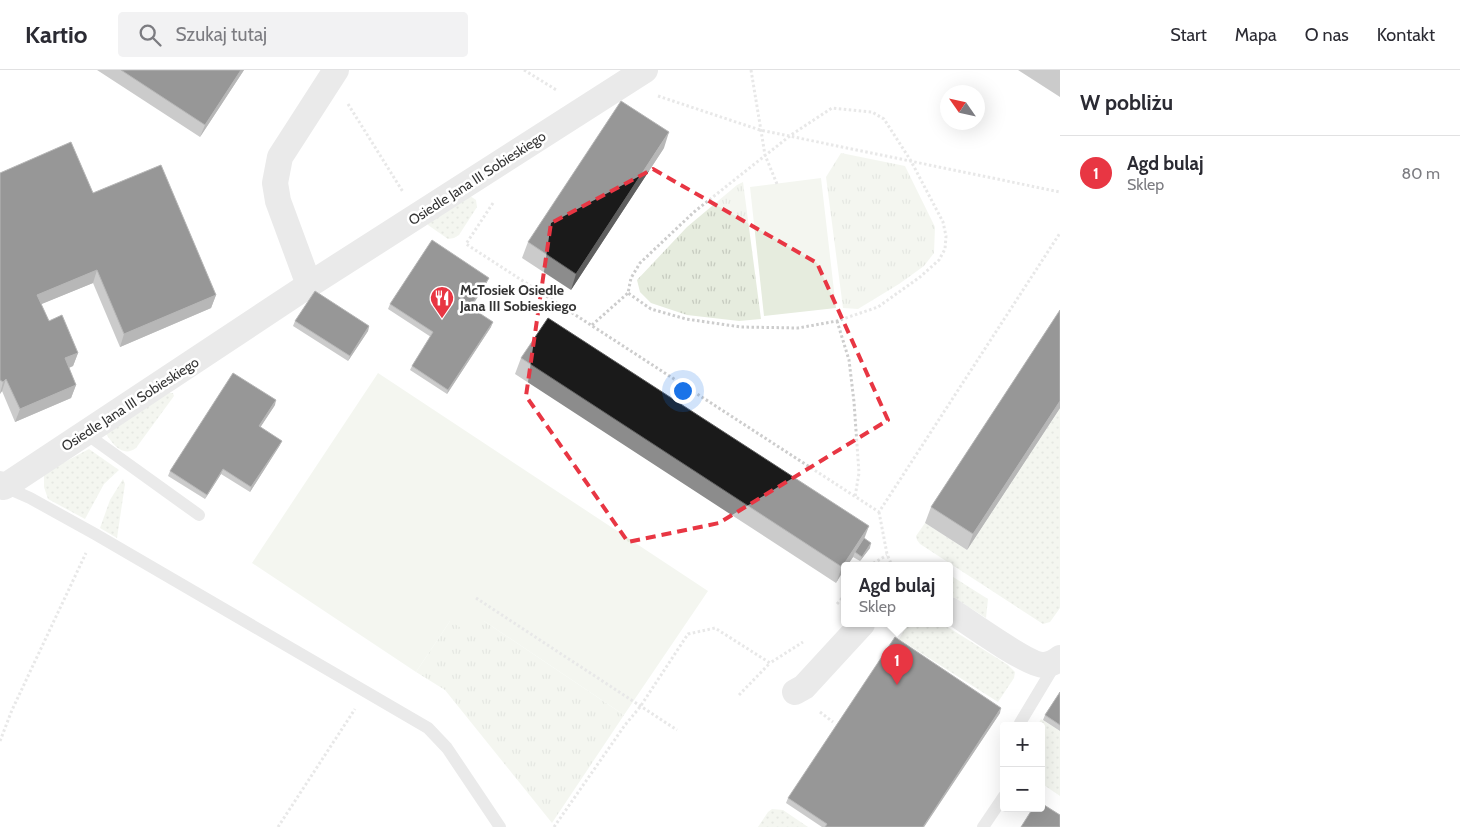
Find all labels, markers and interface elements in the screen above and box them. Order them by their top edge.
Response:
search box [118,12,468,57]
text: Kartio [25,20,88,49]
icon: search [136,21,164,49]
text: Szukaj tutaj [176,23,267,46]
text: Start [1170,24,1207,46]
text: Mapa [1235,24,1277,46]
text: O nas [1305,24,1349,46]
text: Kontakt [1377,24,1435,46]
north arrow [940,85,985,130]
text: W pobliżu [1080,90,1173,115]
street label: Osiedle Jana III Sobieskiego [405,127,549,229]
text: Agd bulaj [1127,152,1204,175]
text: 1 [1093,164,1099,183]
text: 80 m [1402,164,1440,183]
text: Sklep [1127,175,1164,194]
place label: McTosiek Osiedle Jana III Sobieskiego [459,281,577,315]
restaurant icon: McTosiek Osiedle Jana III Sobieskiego [429,285,455,319]
street label: Osiedle Jana III Sobieskiego [58,353,202,455]
your location [670,378,696,404]
popup [841,562,953,627]
text: Agd bulaj [859,574,935,597]
text: Sklep [859,597,896,616]
pin: 1 [881,644,913,685]
map controls [1000,722,1045,812]
button: + [1000,722,1045,767]
button: − [1000,767,1045,812]

